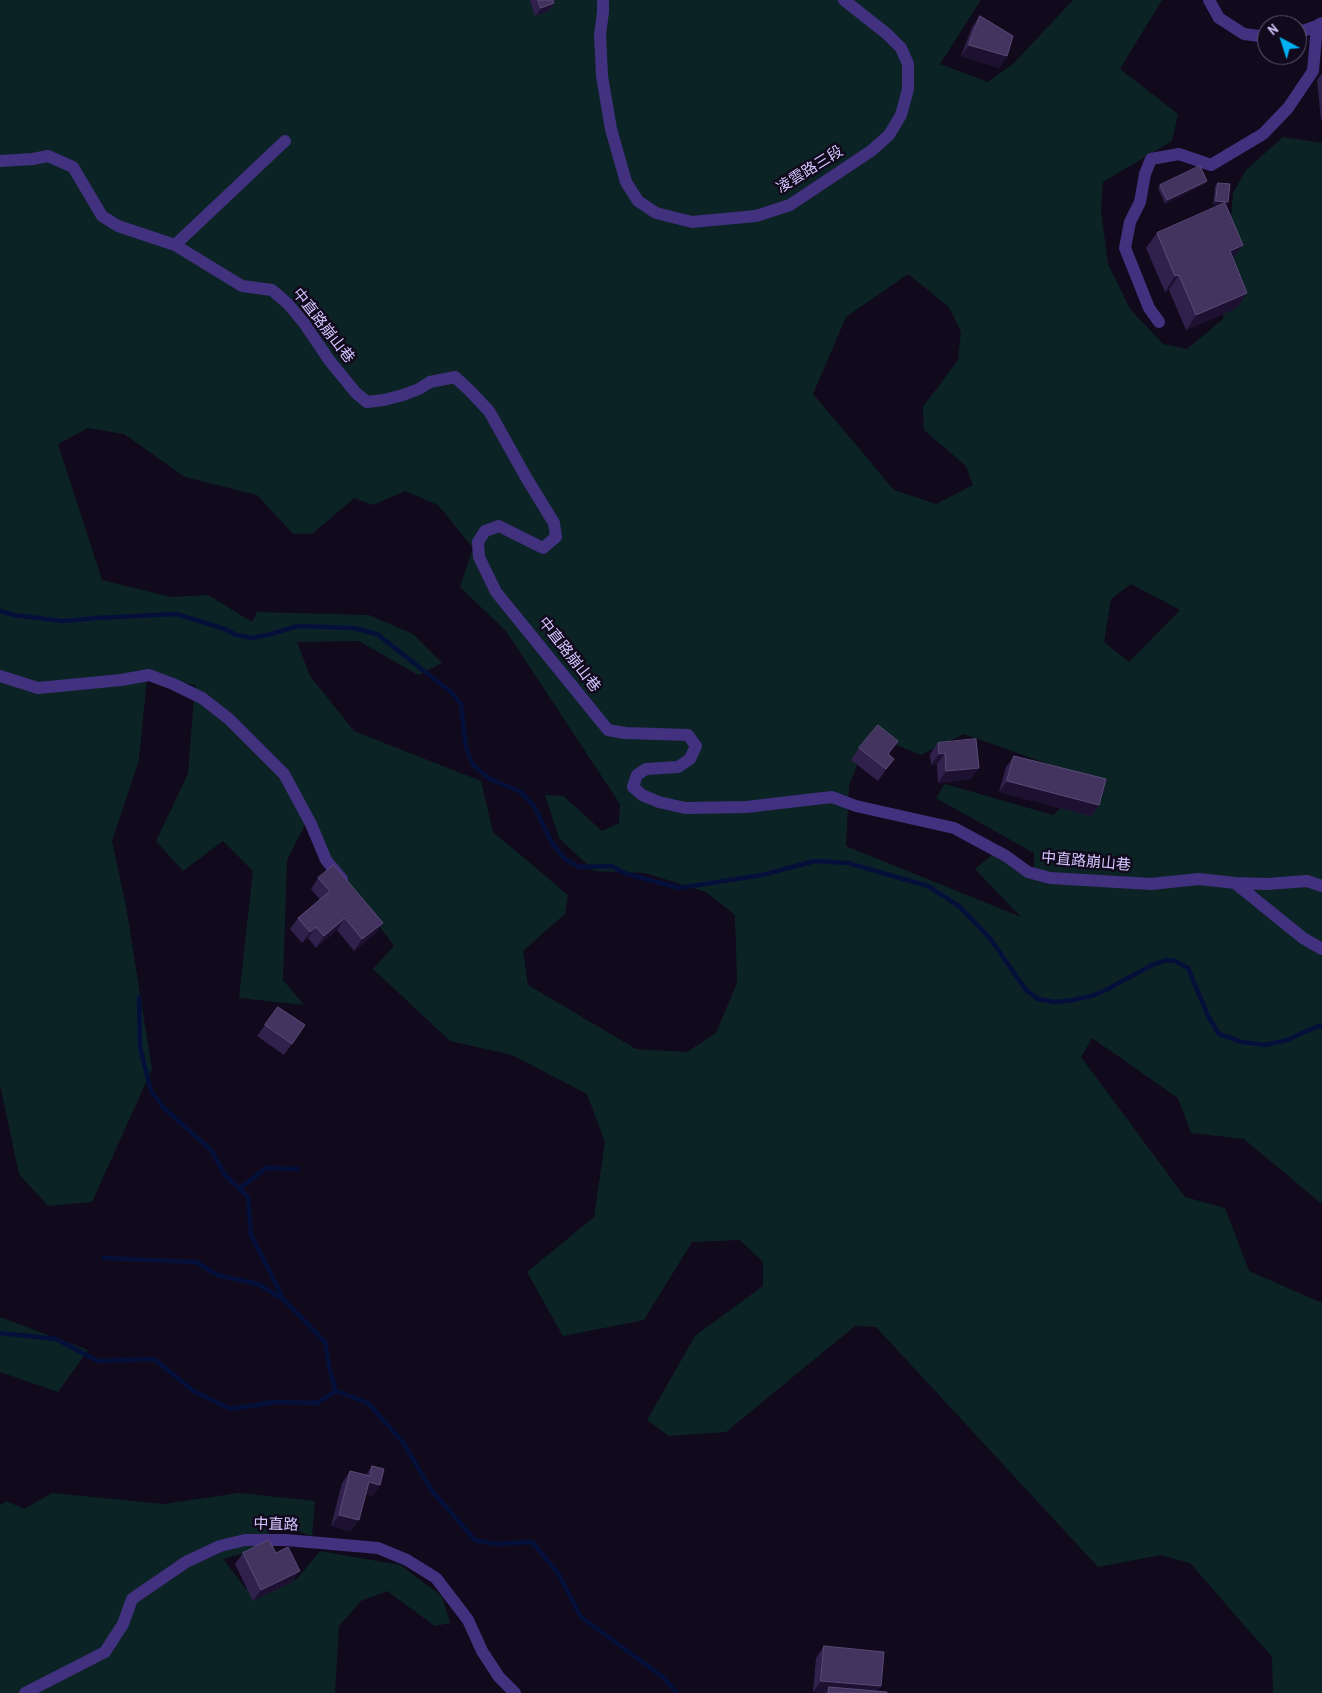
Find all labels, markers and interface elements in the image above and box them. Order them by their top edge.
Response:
north arrow [1257,15,1307,65]
text: N [1264,20,1282,39]
street label: 凌雲路三段 [773,142,847,198]
street label: 中直路崩山巷 [288,285,358,367]
street label: 中直路崩山巷 [534,614,604,696]
street label: 中直路崩山巷 [1040,849,1132,875]
street label: 中直路 [253,1515,299,1535]

